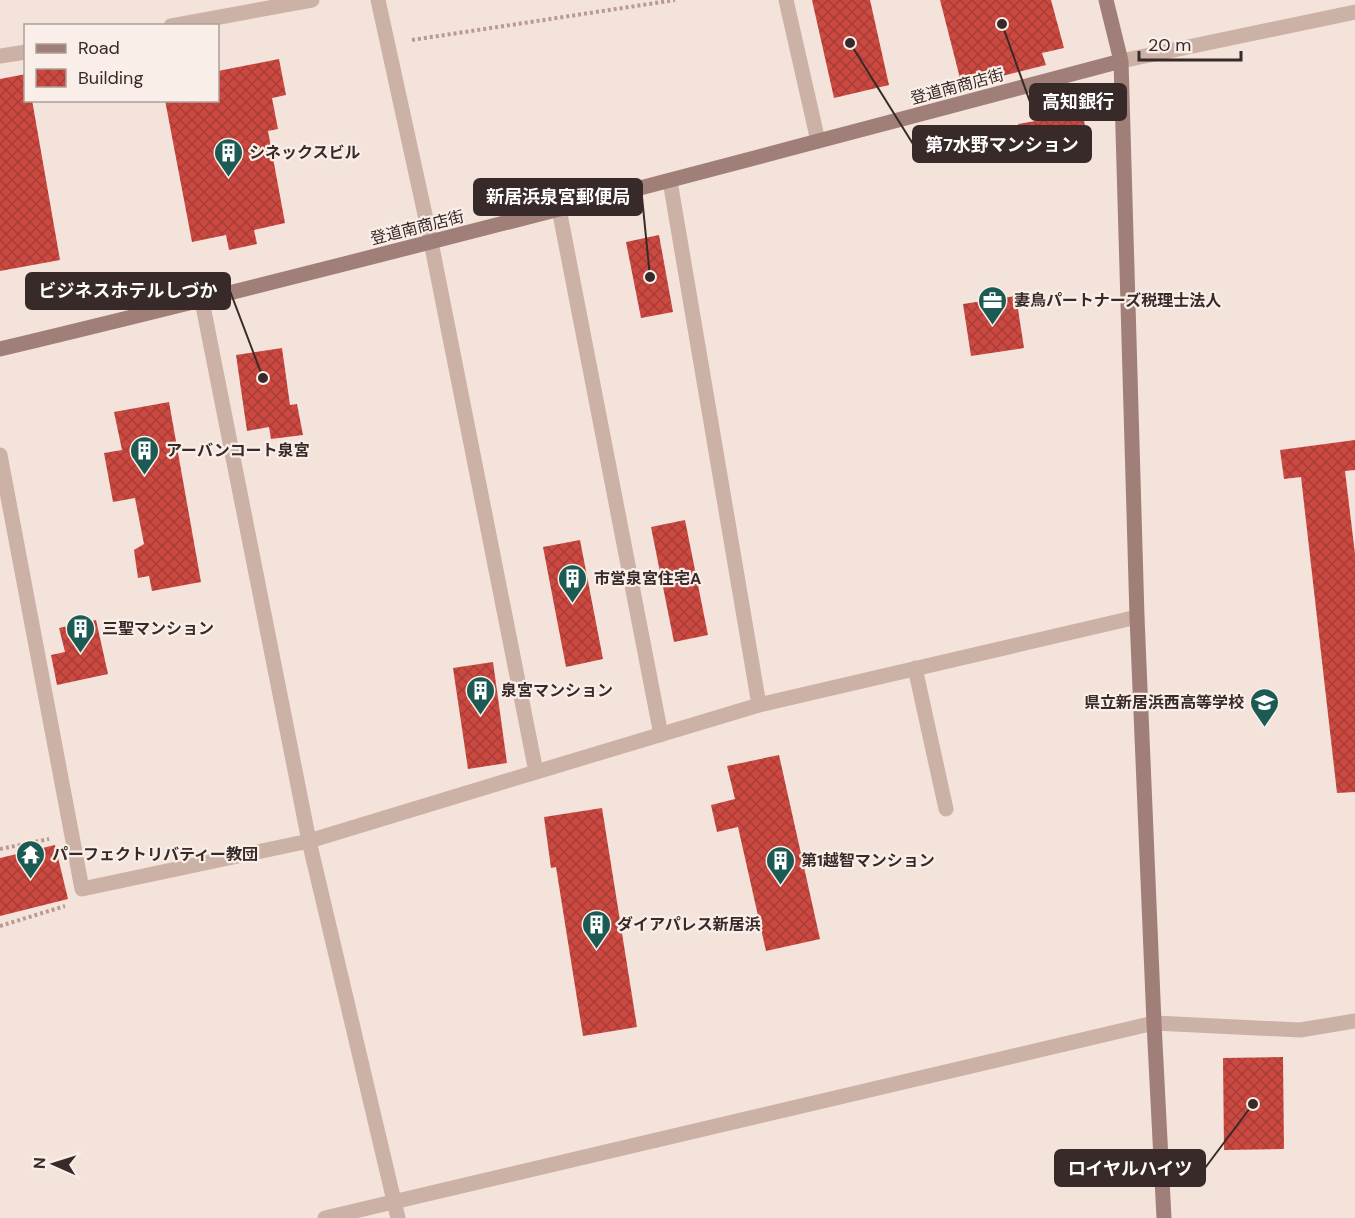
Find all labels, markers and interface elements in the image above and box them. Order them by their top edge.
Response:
legend [24,24,219,102]
scale bar [1139,24,1241,62]
text: 20 m [1148,33,1191,57]
text: Road [78,36,120,60]
street label: 登道南商店街 [908,64,1006,109]
text: Building [78,66,143,90]
callout: 高知銀行 [1030,84,1126,120]
text: 高知銀行 [1042,90,1114,114]
callout: 第7水野マンション [913,126,1091,162]
text: 第7水野マンション [925,133,1079,157]
building icon: シネックスビル [212,136,244,178]
place label: シネックスビル [249,142,361,163]
callout: 新居浜泉宮郵便局 [474,179,642,215]
text: 新居浜泉宮郵便局 [486,185,630,209]
street label: 登道南商店街 [368,206,466,249]
callout: ビジネスホテルしづか [26,273,230,309]
text: ビジネスホテルしづか [39,279,217,303]
office icon: 妻鳥パートナーズ税理士法人 [977,284,1009,326]
place label: 妻鳥パートナーズ税理士法人 [1014,290,1221,311]
building icon: アーバンコート泉宮 [129,434,161,476]
place label: アーバンコート泉宮 [166,440,310,461]
building icon: 市営泉宮住宅A [557,562,589,604]
place label: 市営泉宮住宅A [594,568,701,589]
building icon: 三聖マンション [65,612,97,654]
place label: 三聖マンション [102,618,214,639]
building icon: 泉宮マンション [464,674,496,716]
place label: 泉宮マンション [501,680,613,701]
school or university icon: 県立新居浜西高等学校 [1249,686,1281,728]
place label: 県立新居浜西高等学校 [1084,692,1244,713]
temple icon: パーフェクトリバティー教団 [15,838,47,880]
place label: パーフェクトリバティー教団 [52,844,258,865]
building icon: 第1越智マンション [764,844,796,886]
place label: 第1越智マンション [801,850,935,871]
building icon: ダイアパレス新居浜 [580,908,612,950]
place label: ダイアパレス新居浜 [617,914,761,935]
north arrow [24,1134,84,1194]
callout: ロイヤルハイツ [1055,1150,1205,1186]
text: N [29,1157,50,1170]
text: ロイヤルハイツ [1067,1157,1193,1181]

